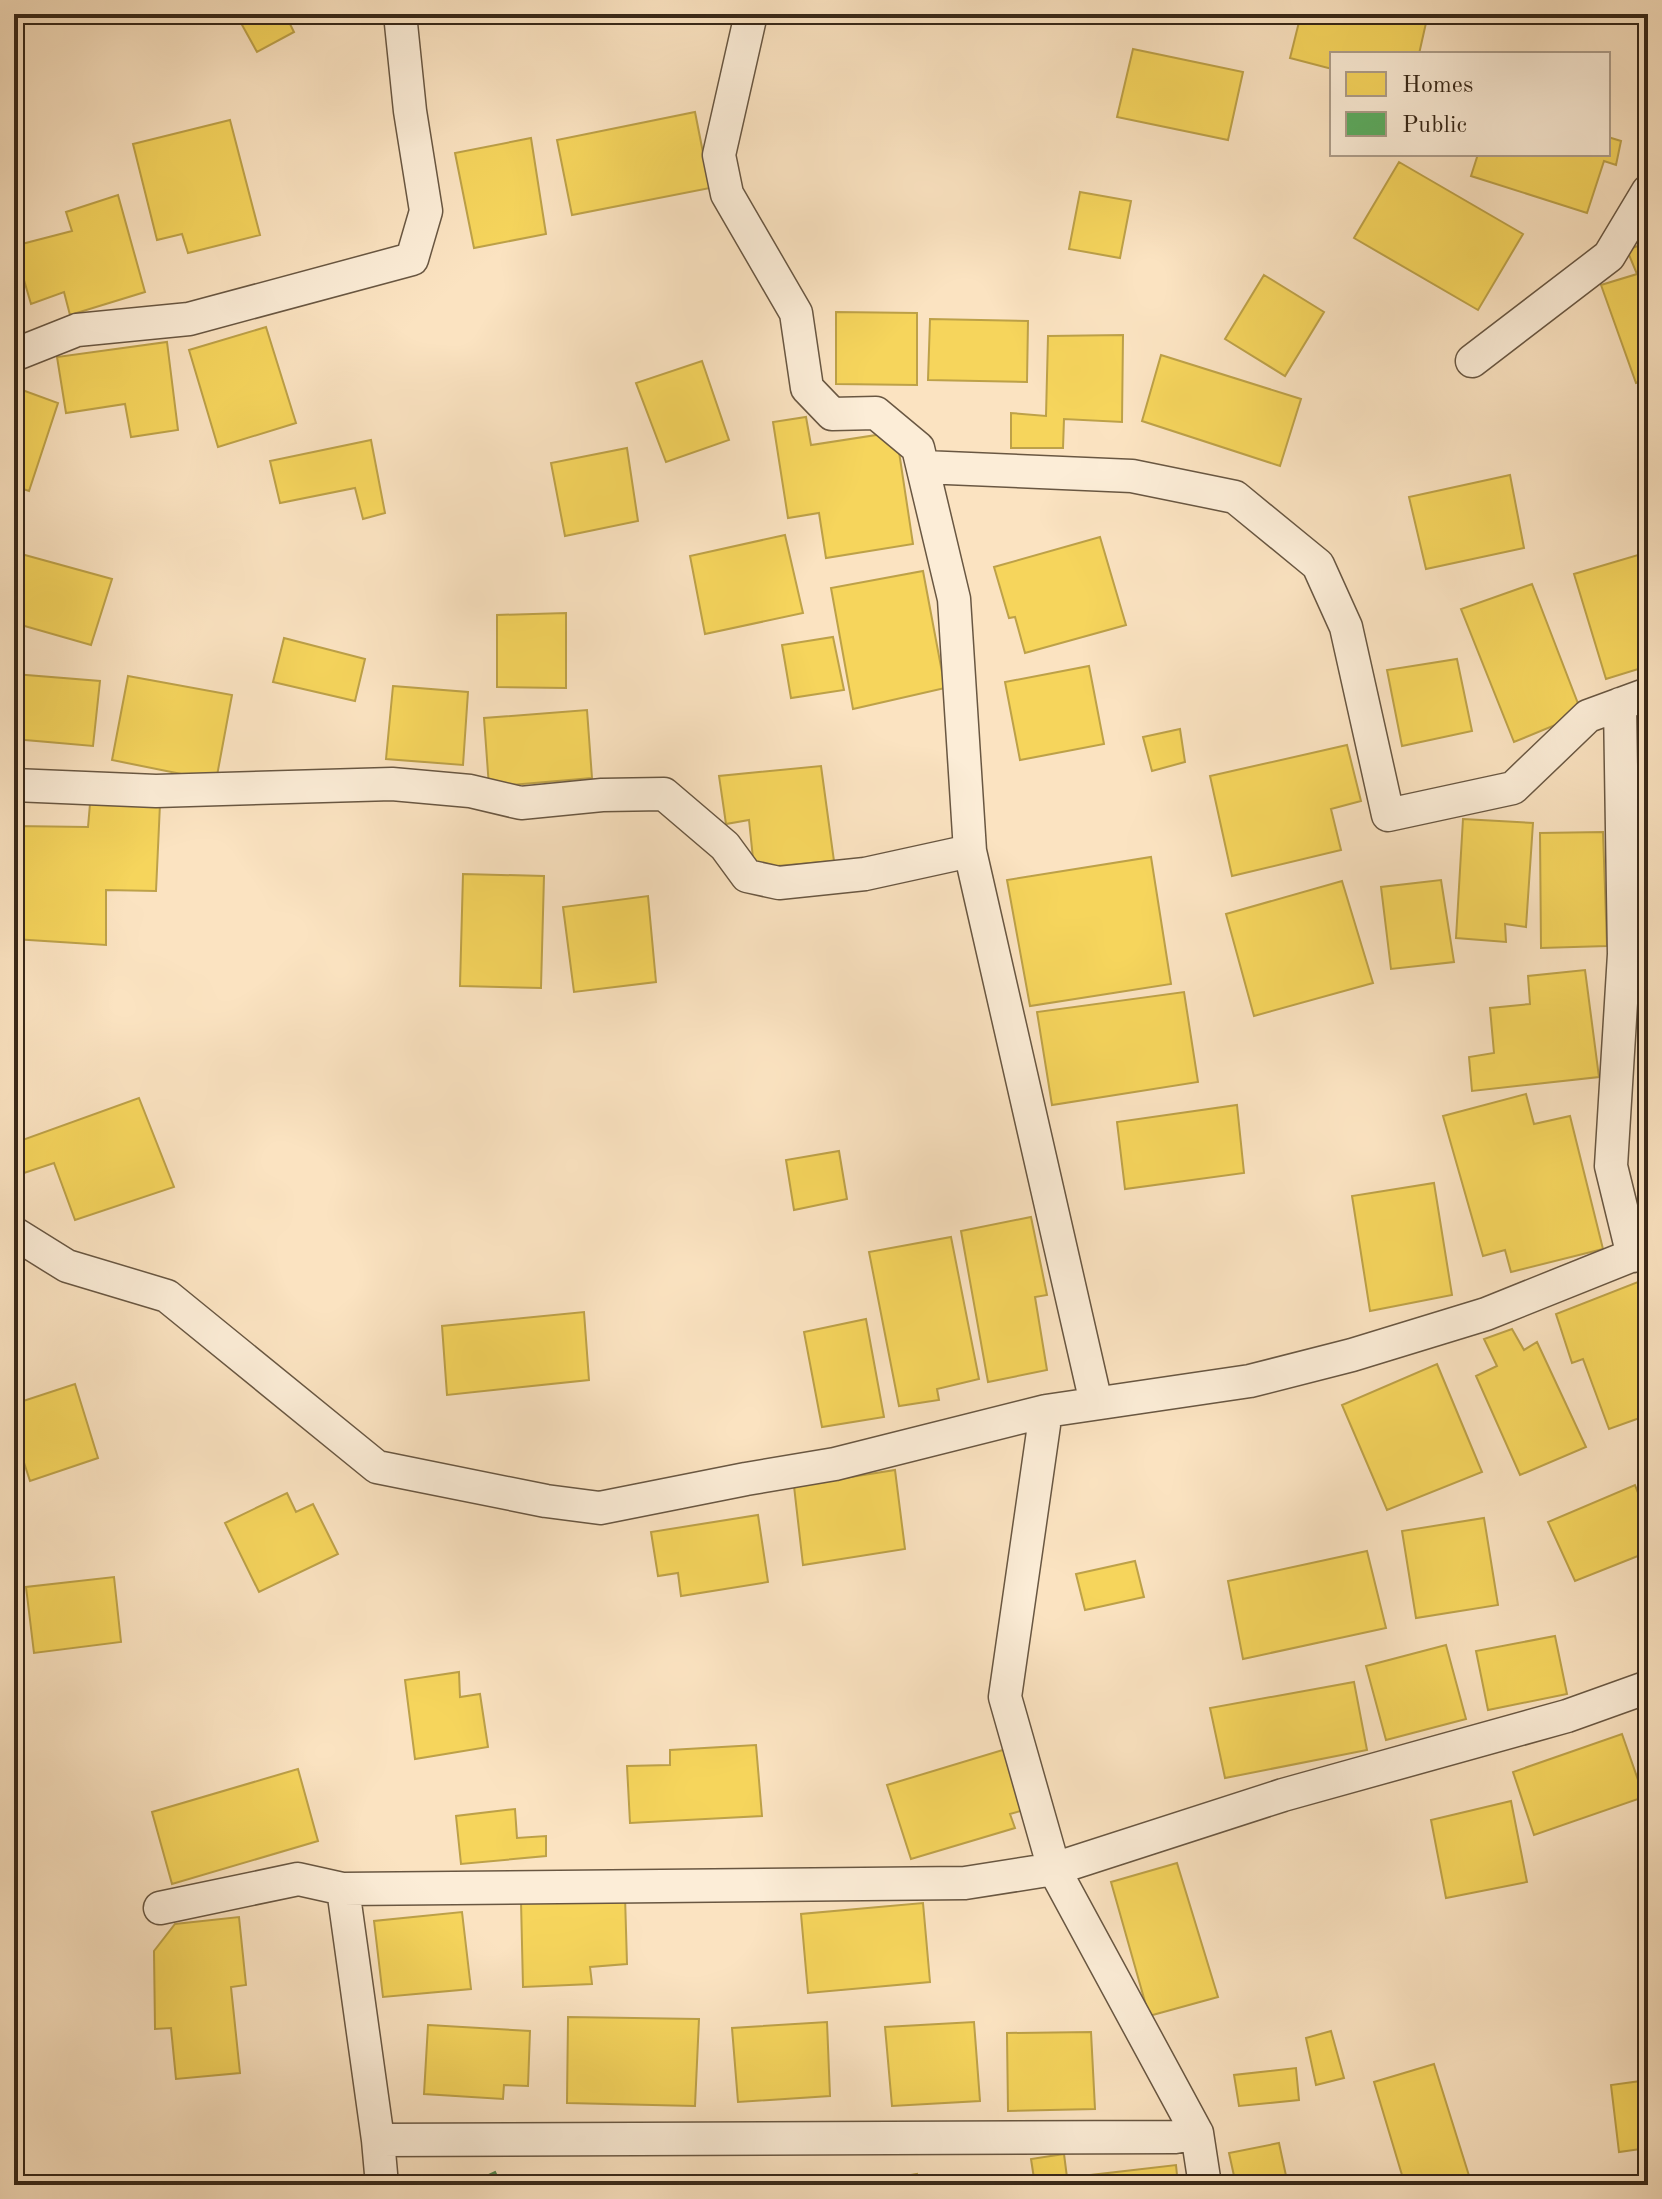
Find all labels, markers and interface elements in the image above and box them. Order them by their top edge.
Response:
legend [1330,52,1610,156]
text: Homes [1402,74,1473,98]
text: Public [1402,114,1467,138]

